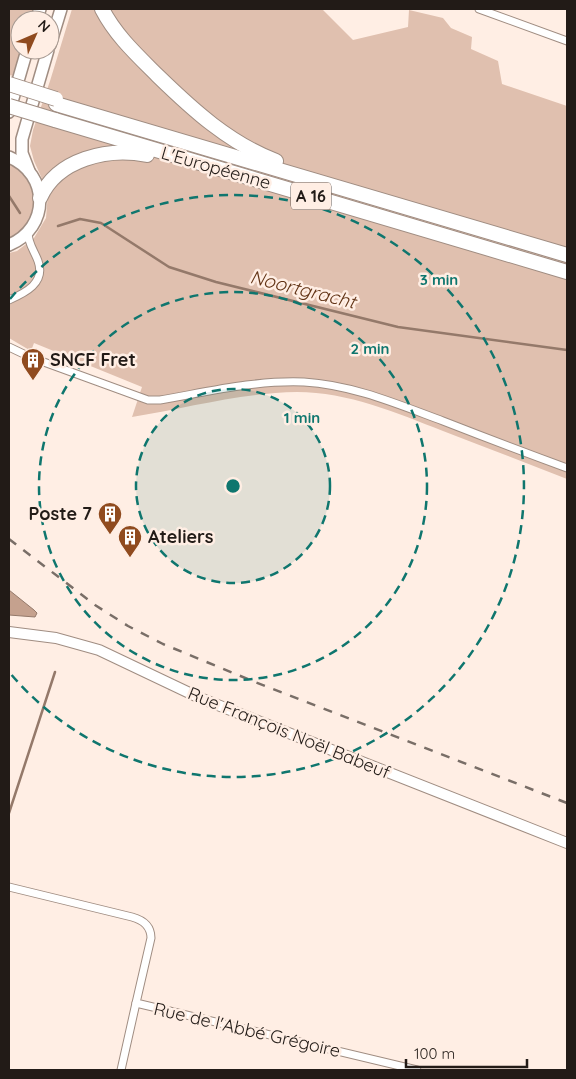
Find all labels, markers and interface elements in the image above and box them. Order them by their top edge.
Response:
north arrow [10,10,60,60]
text: N [34,16,54,36]
street label: L'Européenne [159,141,274,194]
road number: A 16 [291,182,331,210]
water label: Noortgracht [248,264,361,314]
text: 3 min [420,270,458,289]
text: 2 min [350,339,390,358]
building icon: SNCF Fret [20,347,46,381]
place label: SNCF Fret [50,348,136,371]
text: 1 min [284,408,320,427]
centre of rings [224,477,242,495]
building icon: Poste 7 [97,501,123,535]
place label: Poste 7 [29,502,92,525]
building icon: Ateliers [117,524,143,558]
place label: Ateliers [148,525,214,548]
street label: Rue François Noël Babeuf [185,681,394,784]
street label: Rue de l'Abbé Grégoire [152,997,343,1062]
scale bar [406,1036,527,1068]
text: 100 m [414,1044,455,1063]

